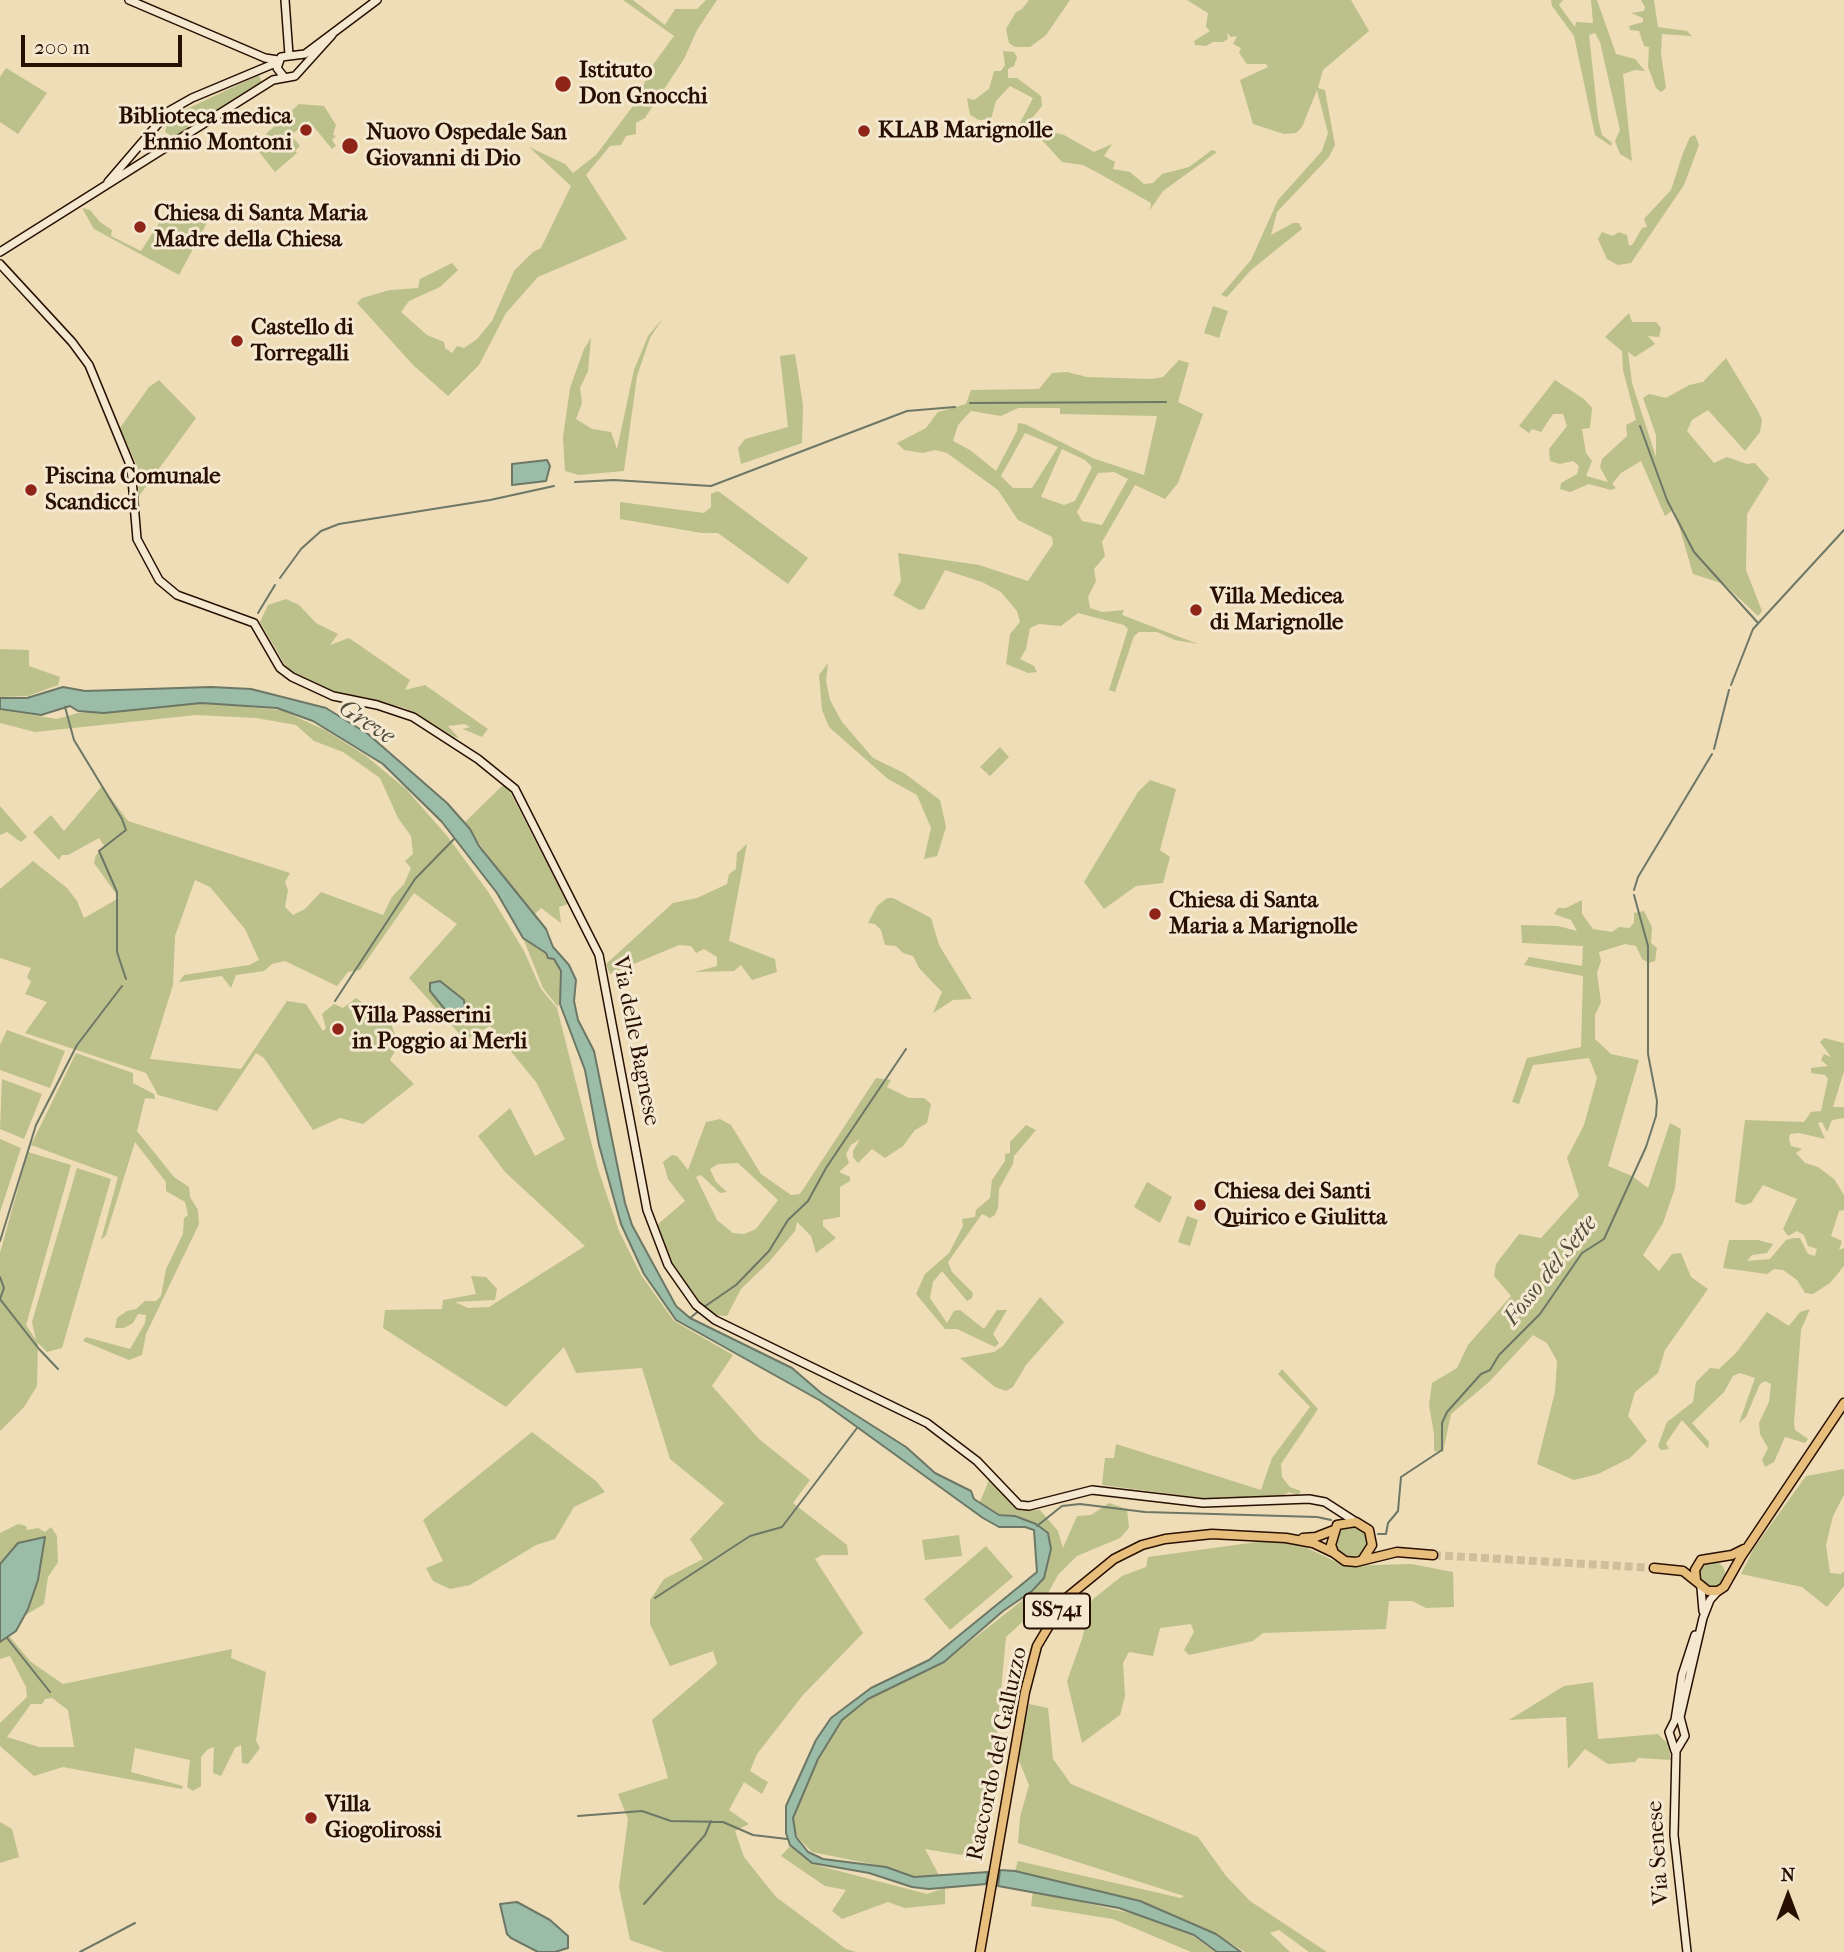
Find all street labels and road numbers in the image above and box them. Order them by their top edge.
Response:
street label: Via delle Bagnese [605,954,665,1128]
road number: SS741 [1024,1594,1090,1628]
street label: Raccordo del Galluzzo [962,1645,1034,1863]
street label: Via Senese [1642,1800,1676,1906]

